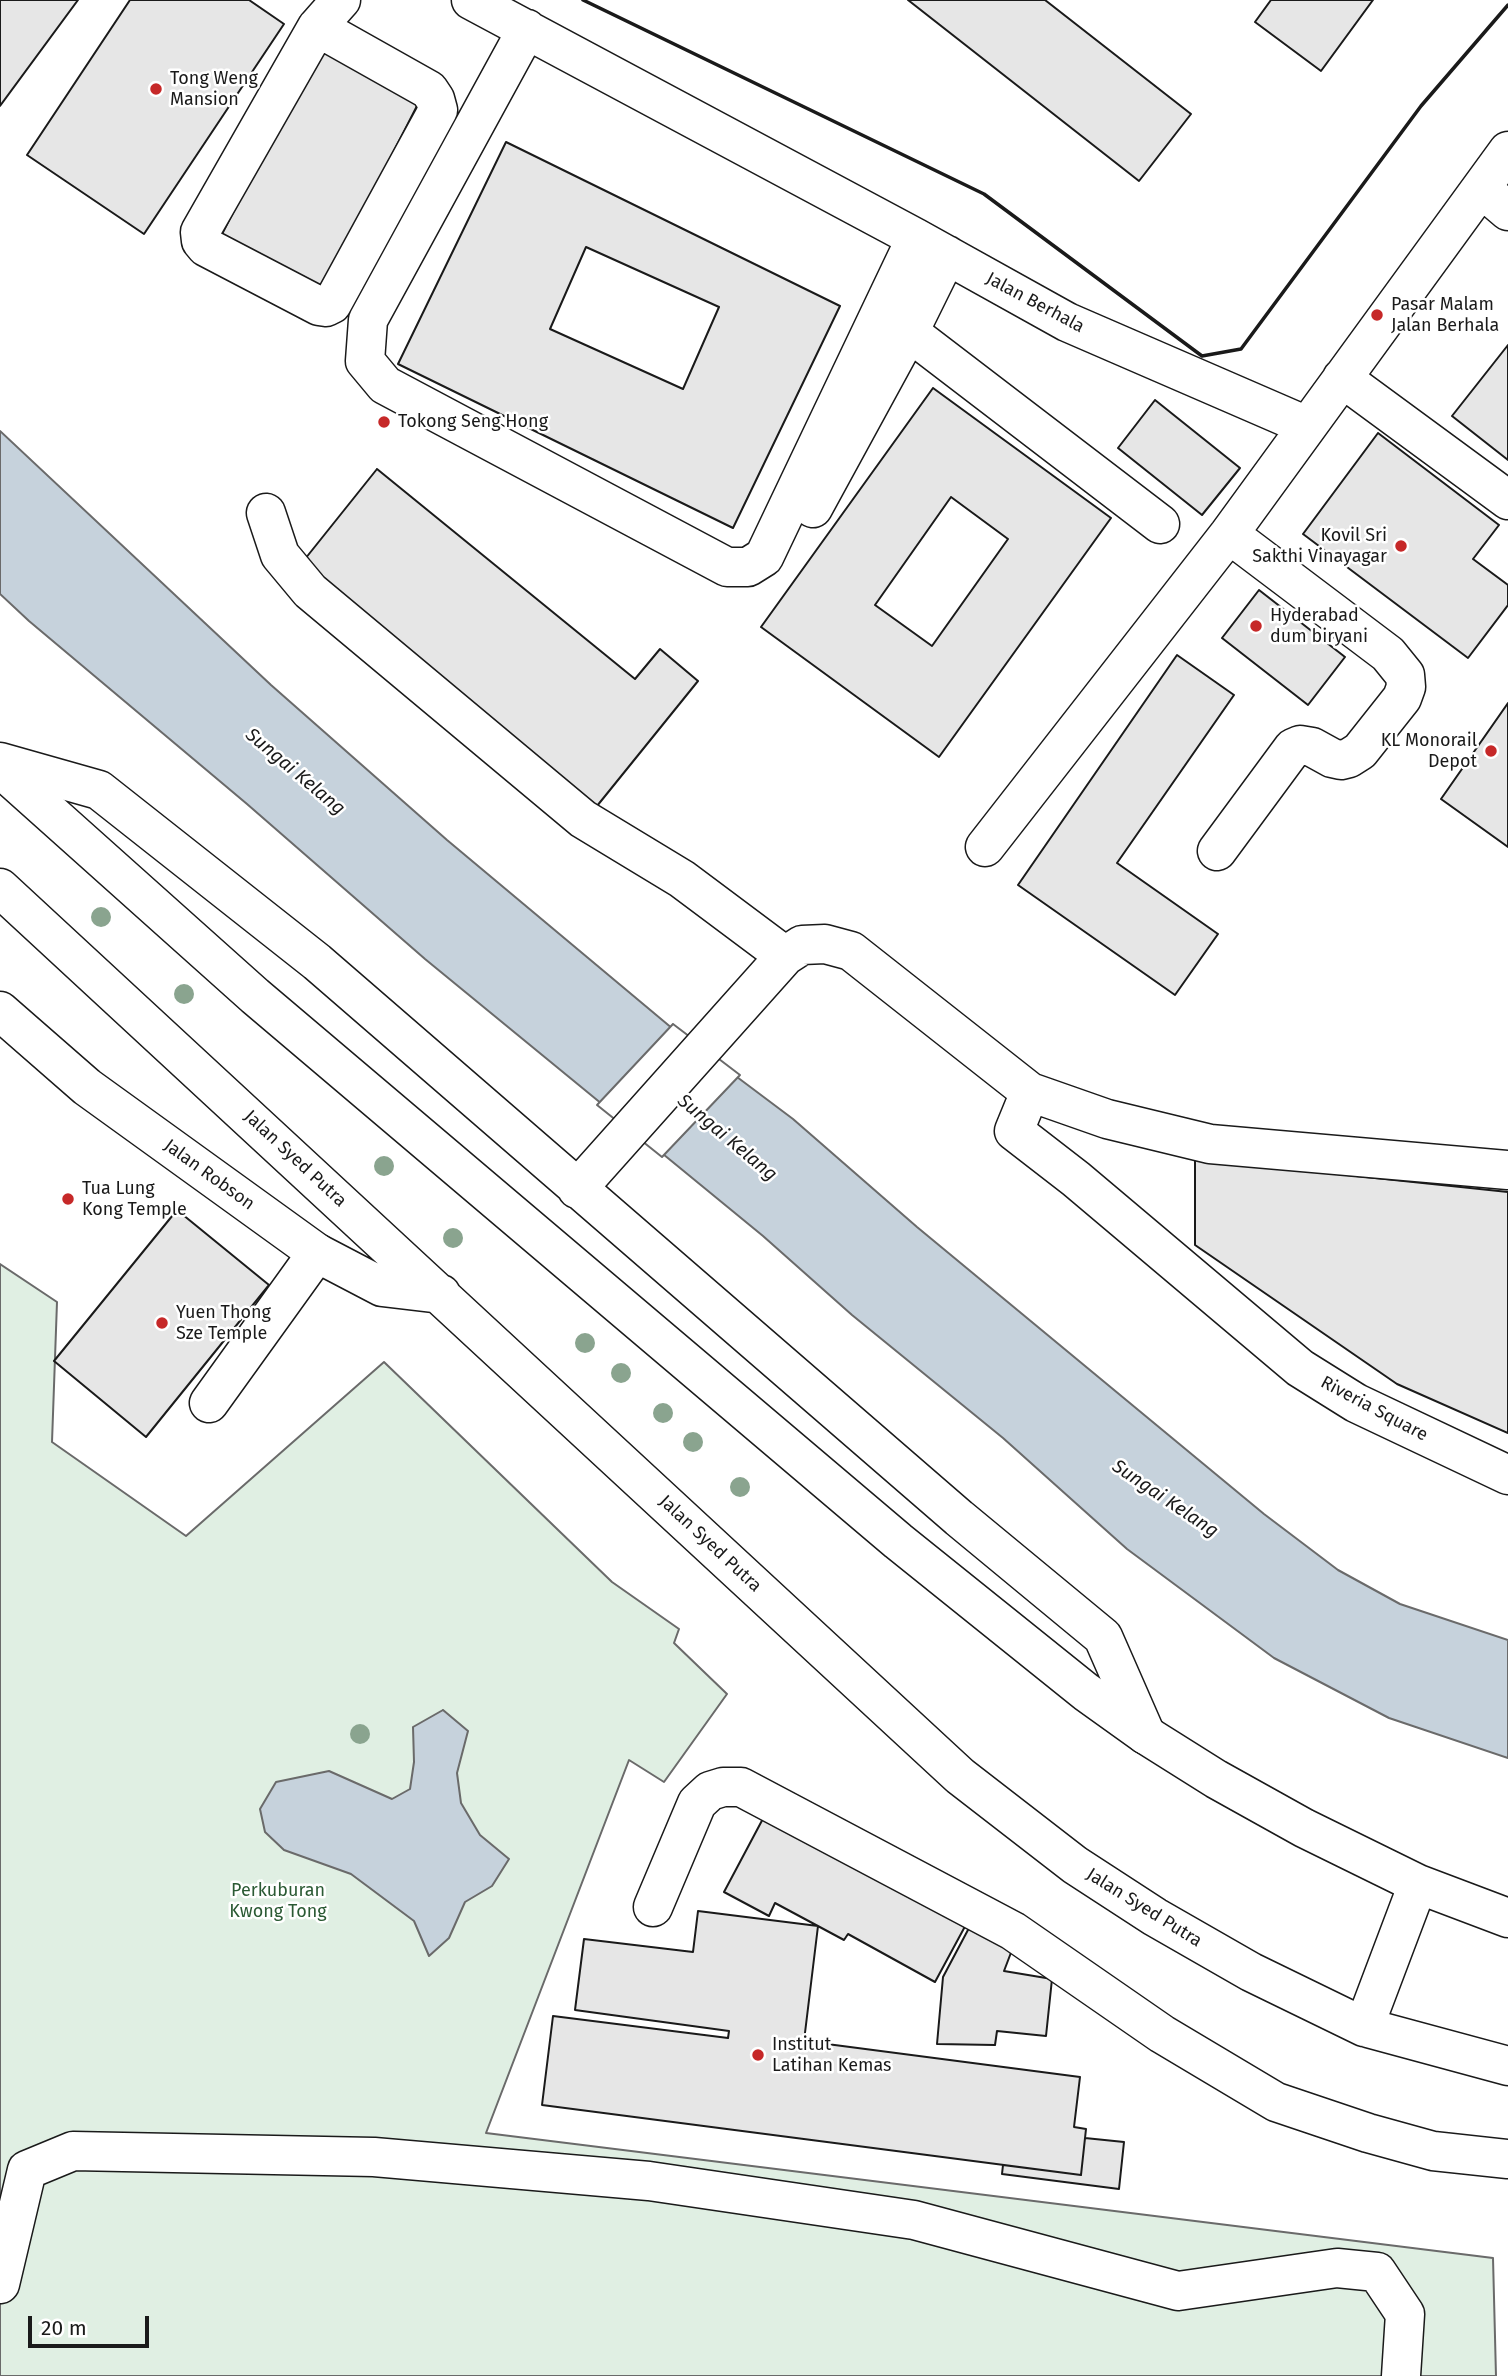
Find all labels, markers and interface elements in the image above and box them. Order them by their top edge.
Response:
place label: Tong Weng Mansion [170,68,258,110]
marker: Tong Weng Mansion [148,81,164,97]
street label: Jalan Berhala [982,268,1088,338]
place label: Pasar Malam Jalan Berhala [1391,294,1499,336]
marker: Pasar Malam Jalan Berhala [1369,307,1385,323]
place label: Tokong Seng Hong [398,411,548,433]
marker: Tokong Seng Hong [376,414,392,430]
place label: Kovil Sri Sakthi Vinayagar [1252,525,1387,568]
marker: Kovil Sri Sakthi Vinayagar [1393,538,1409,554]
place label: Hyderabad dum biryani [1270,605,1368,648]
marker: Hyderabad dum biryani [1248,618,1264,634]
water label: Sungai Kelang [241,724,349,820]
place label: KL Monorail Depot [1381,730,1477,772]
marker: KL Monorail Depot [1483,743,1499,759]
water label: Sungai Kelang [673,1090,781,1186]
street label: Jalan Syed Putra [239,1106,351,1212]
street label: Jalan Robson [159,1135,259,1215]
place label: Tua Lung Kong Temple [82,1178,187,1220]
marker: Tua Lung Kong Temple [60,1191,76,1207]
place label: Yuen Thong Sze Temple [176,1302,271,1344]
marker: Yuen Thong Sze Temple [154,1315,170,1331]
street label: Riveria Square [1317,1372,1431,1446]
water label: Sungai Kelang [1108,1455,1222,1543]
street label: Jalan Syed Putra [654,1491,766,1597]
street label: Jalan Syed Putra [1082,1864,1206,1952]
park label: Perkuburan Kwong Tong [229,1880,327,1923]
place label: Institut Latihan Kemas [772,2034,891,2076]
marker: Institut Latihan Kemas [750,2047,766,2063]
scale bar [32,2302,152,2346]
text: 20 m [41,2315,87,2341]

